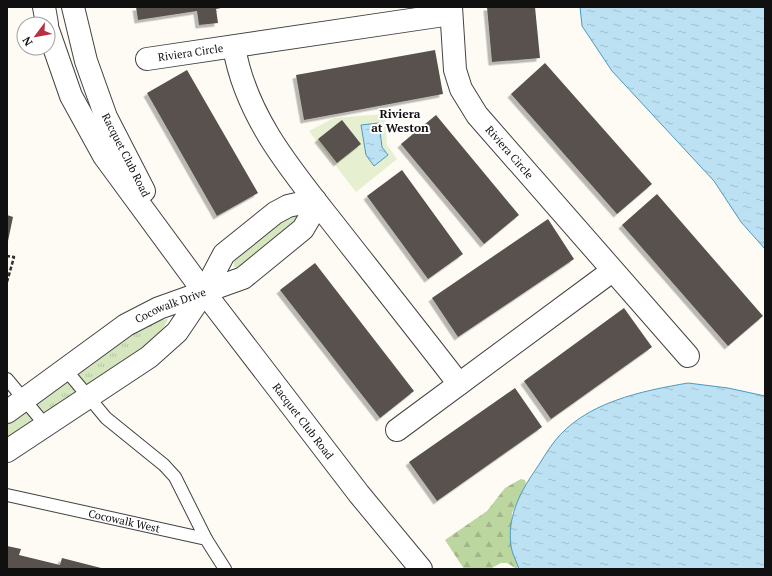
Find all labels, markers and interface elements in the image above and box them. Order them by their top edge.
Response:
north arrow [16,16,56,56]
text: N [19,33,36,49]
street label: Riviera Circle [157,41,225,64]
district label: Riviera at Weston [371,106,429,135]
street label: Racquet Club Road [99,111,153,199]
street label: Riviera Circle [483,123,537,182]
street label: Cocowalk Drive [132,285,208,326]
street label: Racquet Club Road [270,380,337,462]
street label: Cocowalk West [87,506,161,536]

